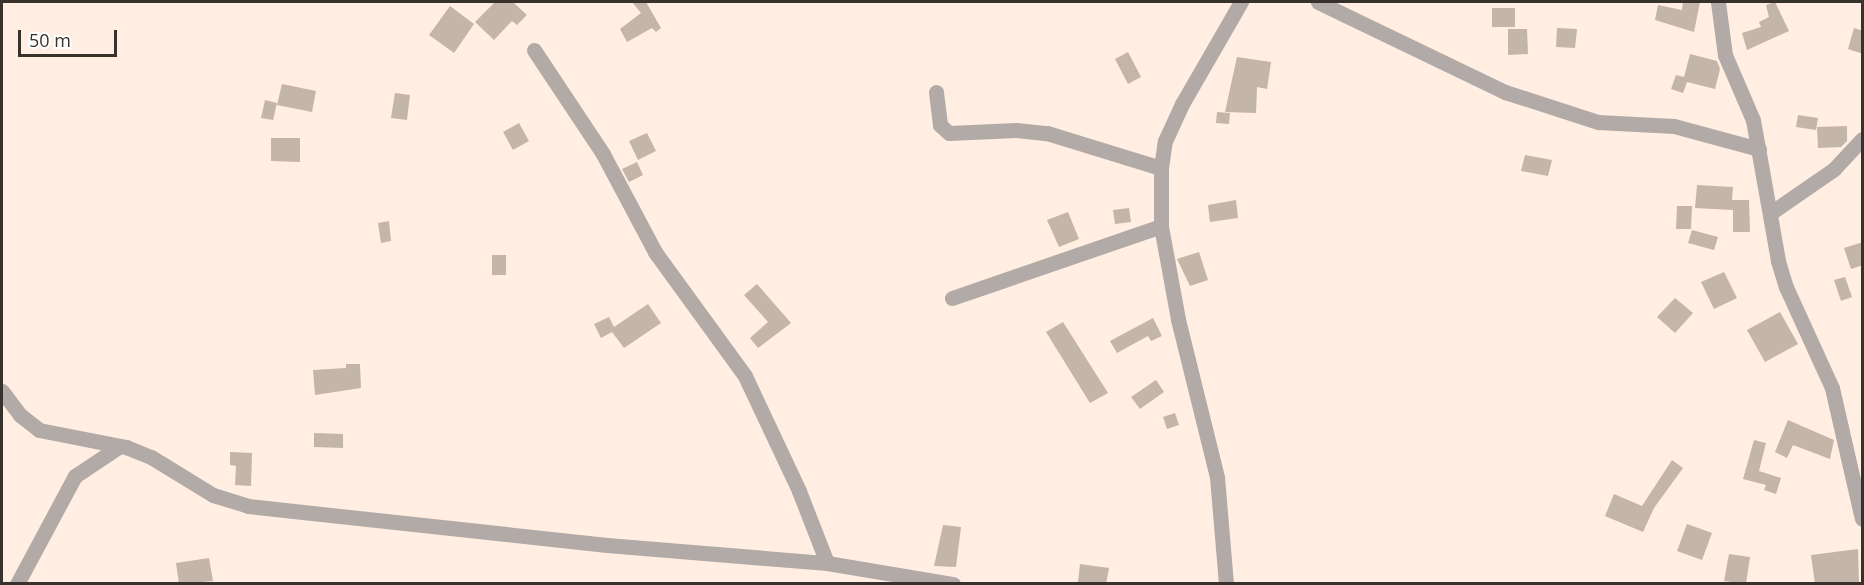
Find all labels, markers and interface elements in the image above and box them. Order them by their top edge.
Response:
scale bar [21,18,120,56]
text: 50 m [29,28,71,52]

